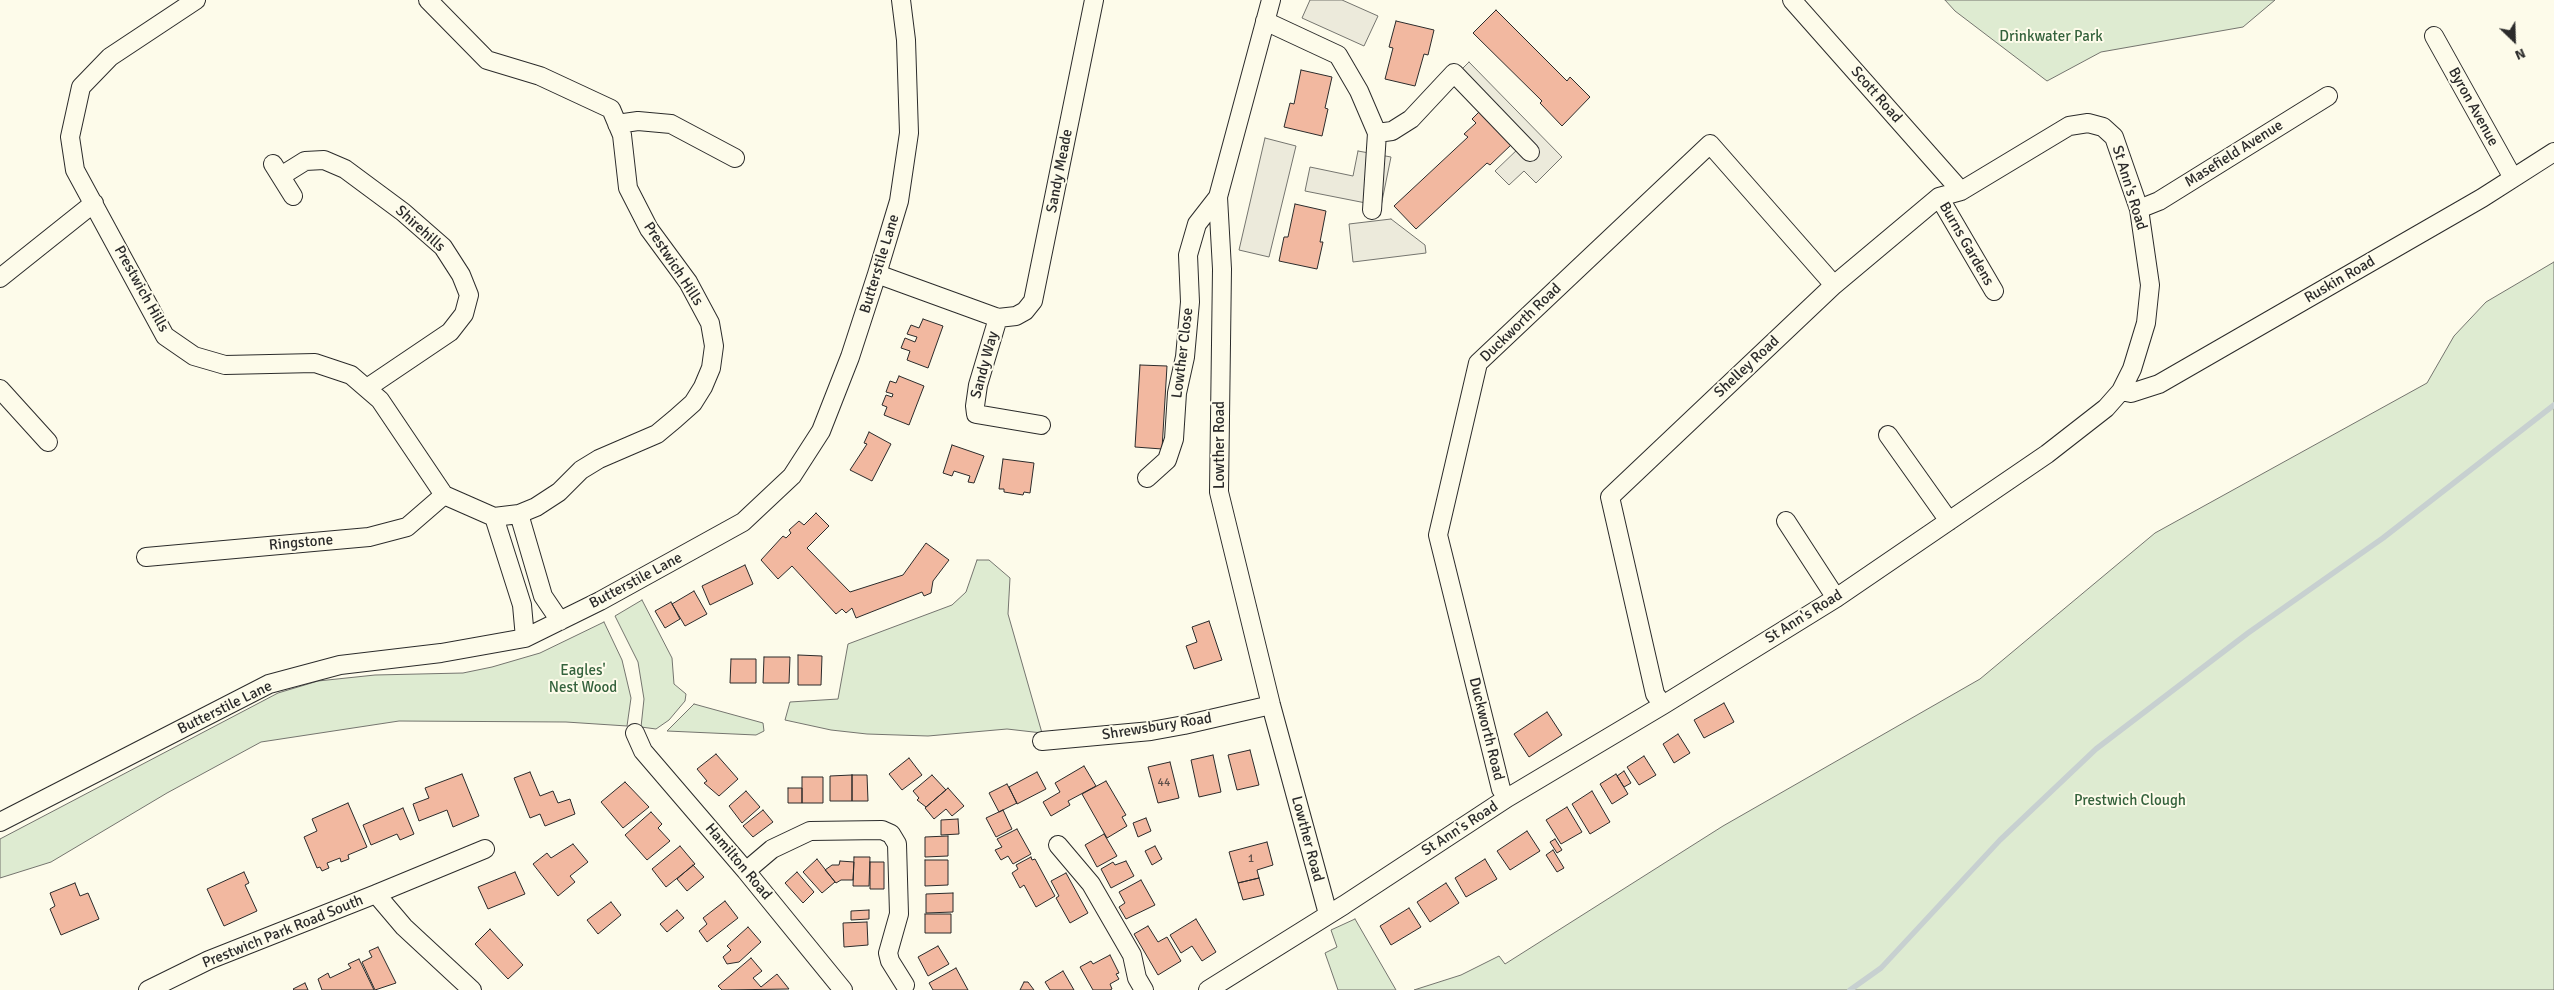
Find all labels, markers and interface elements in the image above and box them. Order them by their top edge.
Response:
north arrow [2489,15,2539,65]
park label: Drinkwater Park [1999,28,2103,46]
text: N [2512,44,2528,64]
street label: Scott Road [1847,63,1905,127]
street label: Byron Avenue [2444,64,2502,150]
street label: Masefield Avenue [2182,117,2286,191]
street label: Sandy Meade [1043,128,1077,214]
street label: St Ann's Road [2108,144,2150,232]
street label: Burns Gardens [1935,199,1997,289]
street label: Shirehills [391,202,449,256]
street label: Butterstile Lane [856,212,904,316]
street label: Prestwich Hills [639,219,707,309]
street label: Prestwich Hills [110,243,172,335]
street label: Ruskin Road [2301,253,2379,307]
street label: Duckworth Road [1477,280,1565,366]
street label: Lowther Close [1169,307,1197,399]
street label: Sandy Way [967,329,1003,401]
street label: Shelley Road [1711,332,1783,402]
street label: Lowther Road [1211,401,1229,489]
street label: Ringstone [268,531,334,555]
street label: Butterstile Lane [586,549,686,613]
street label: St Ann's Road [1762,586,1846,648]
park label: Eagles' Nest Wood [549,662,617,697]
street label: Duckworth Road [1464,676,1508,782]
street label: Butterstile Lane [175,677,275,739]
street label: Shrewsbury Road [1101,709,1213,745]
house number: 44 [1158,776,1170,790]
park label: Prestwich Clough [2074,792,2186,810]
street label: Lowther Road [1287,794,1327,884]
street label: St Ann's Road [1418,798,1502,860]
street label: Hamilton Road [701,820,775,904]
house number: 1 [1248,852,1254,866]
street label: Prestwich Park Road South [200,891,366,973]

